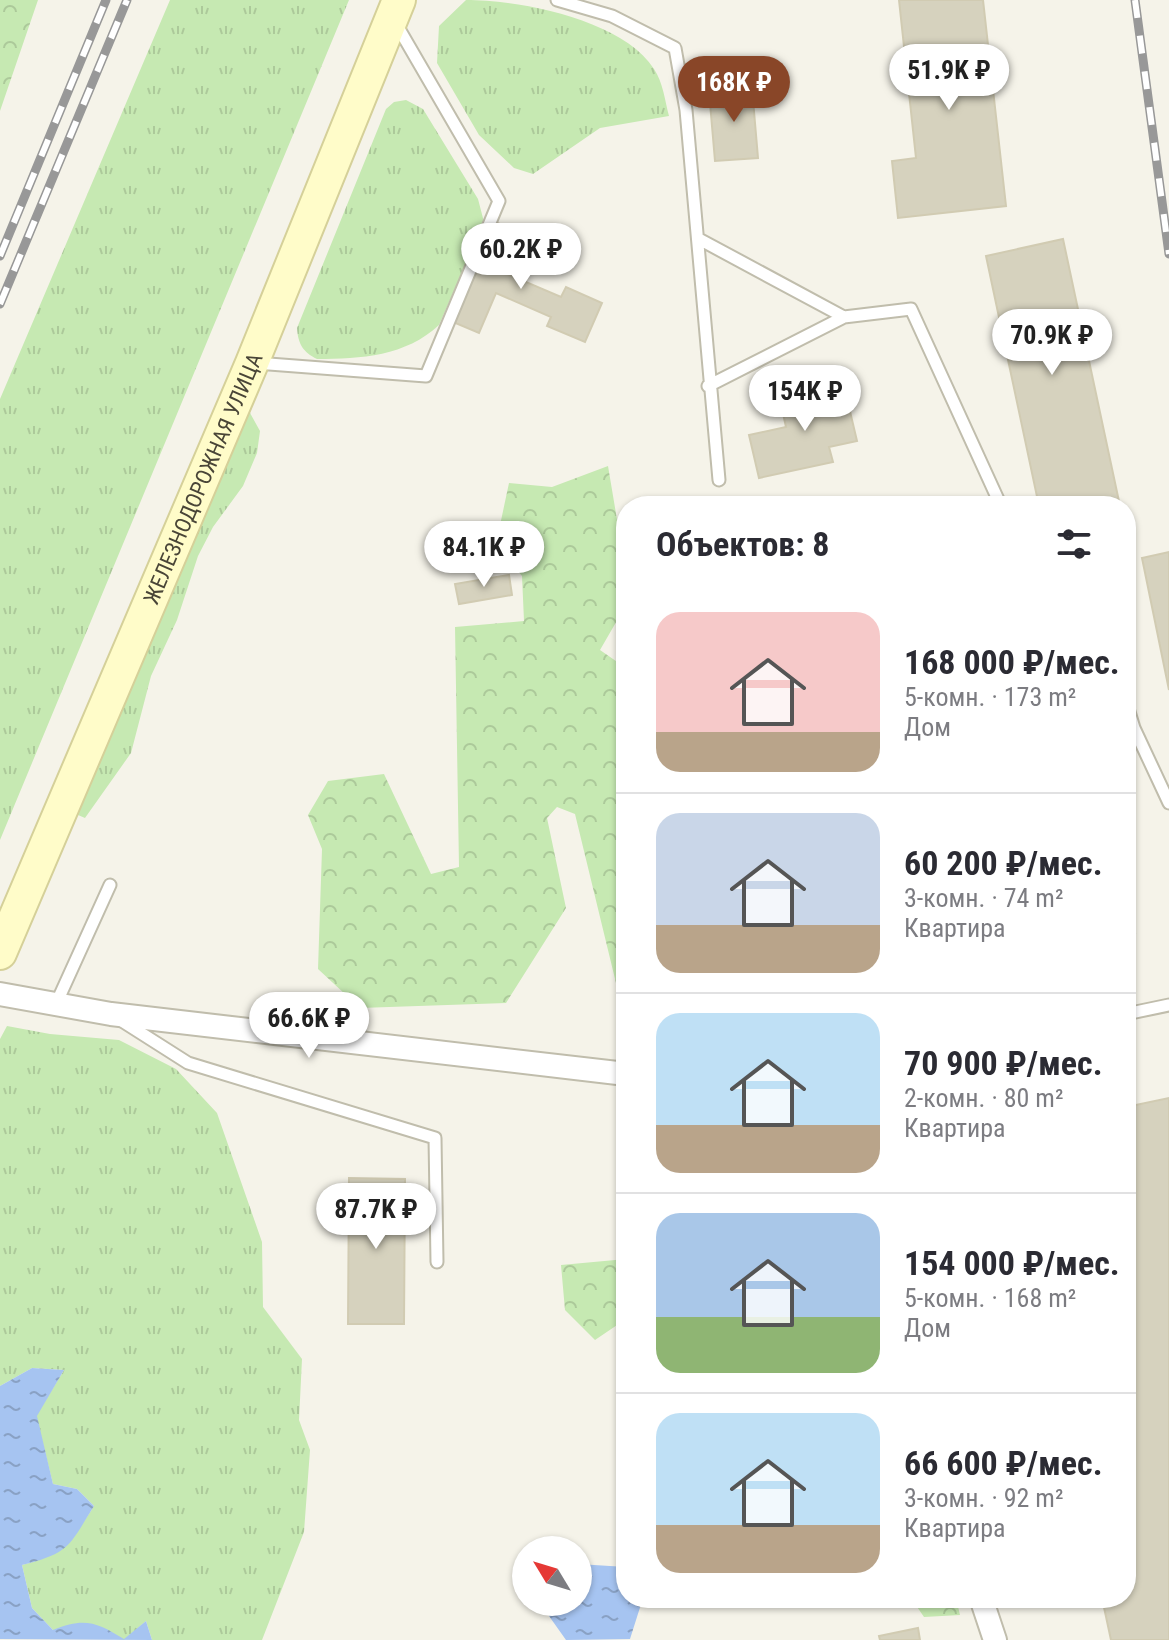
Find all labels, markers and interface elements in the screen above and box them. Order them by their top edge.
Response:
pin: 51.9K ₽ [875,44,1023,112]
text: 51.9K ₽ [907,55,991,85]
pin: 168K ₽ [669,56,799,124]
text: 168K ₽ [696,67,772,97]
pin: 60.2K ₽ [447,223,595,291]
text: 60.2K ₽ [479,234,563,264]
pin: 70.9K ₽ [978,309,1126,377]
text: 70.9K ₽ [1010,320,1094,350]
street label: ЖЕЛЕЗНОДОРОЖНАЯ УЛИЦА [138,349,267,608]
pin: 154K ₽ [740,365,870,433]
text: 154K ₽ [767,376,843,406]
pin: 84.1K ₽ [410,521,558,589]
icon: filters [1052,522,1096,566]
text: Объектов: 8 [656,524,830,564]
text: 84.1K ₽ [442,532,526,562]
text: 168 000 ₽/мес. [904,642,1120,682]
icon: home [720,644,816,740]
text: 5-комн. · 173 m² [904,682,1076,712]
text: Дом [904,712,951,742]
text: 60 200 ₽/мес. [904,843,1103,883]
icon: home [720,845,816,941]
text: 3-комн. · 74 m² [904,883,1064,913]
text: Квартира [904,913,1006,943]
pin: 66.6K ₽ [235,992,383,1060]
text: 66.6K ₽ [267,1003,351,1033]
text: 70 900 ₽/мес. [904,1043,1103,1083]
icon: home [720,1045,816,1141]
text: 2-комн. · 80 m² [904,1083,1064,1113]
text: Квартира [904,1113,1006,1143]
pin: 87.7K ₽ [302,1183,450,1251]
text: 87.7K ₽ [334,1194,418,1224]
text: 154 000 ₽/мес. [904,1243,1120,1283]
icon: home [720,1245,816,1341]
text: 5-комн. · 168 m² [904,1283,1076,1313]
text: Дом [904,1313,951,1343]
text: 66 600 ₽/мес. [904,1443,1103,1483]
icon: home [720,1445,816,1541]
text: 3-комн. · 92 m² [904,1483,1064,1513]
text: Квартира [904,1513,1006,1543]
north arrow [512,1536,592,1616]
map controls [512,1536,592,1616]

